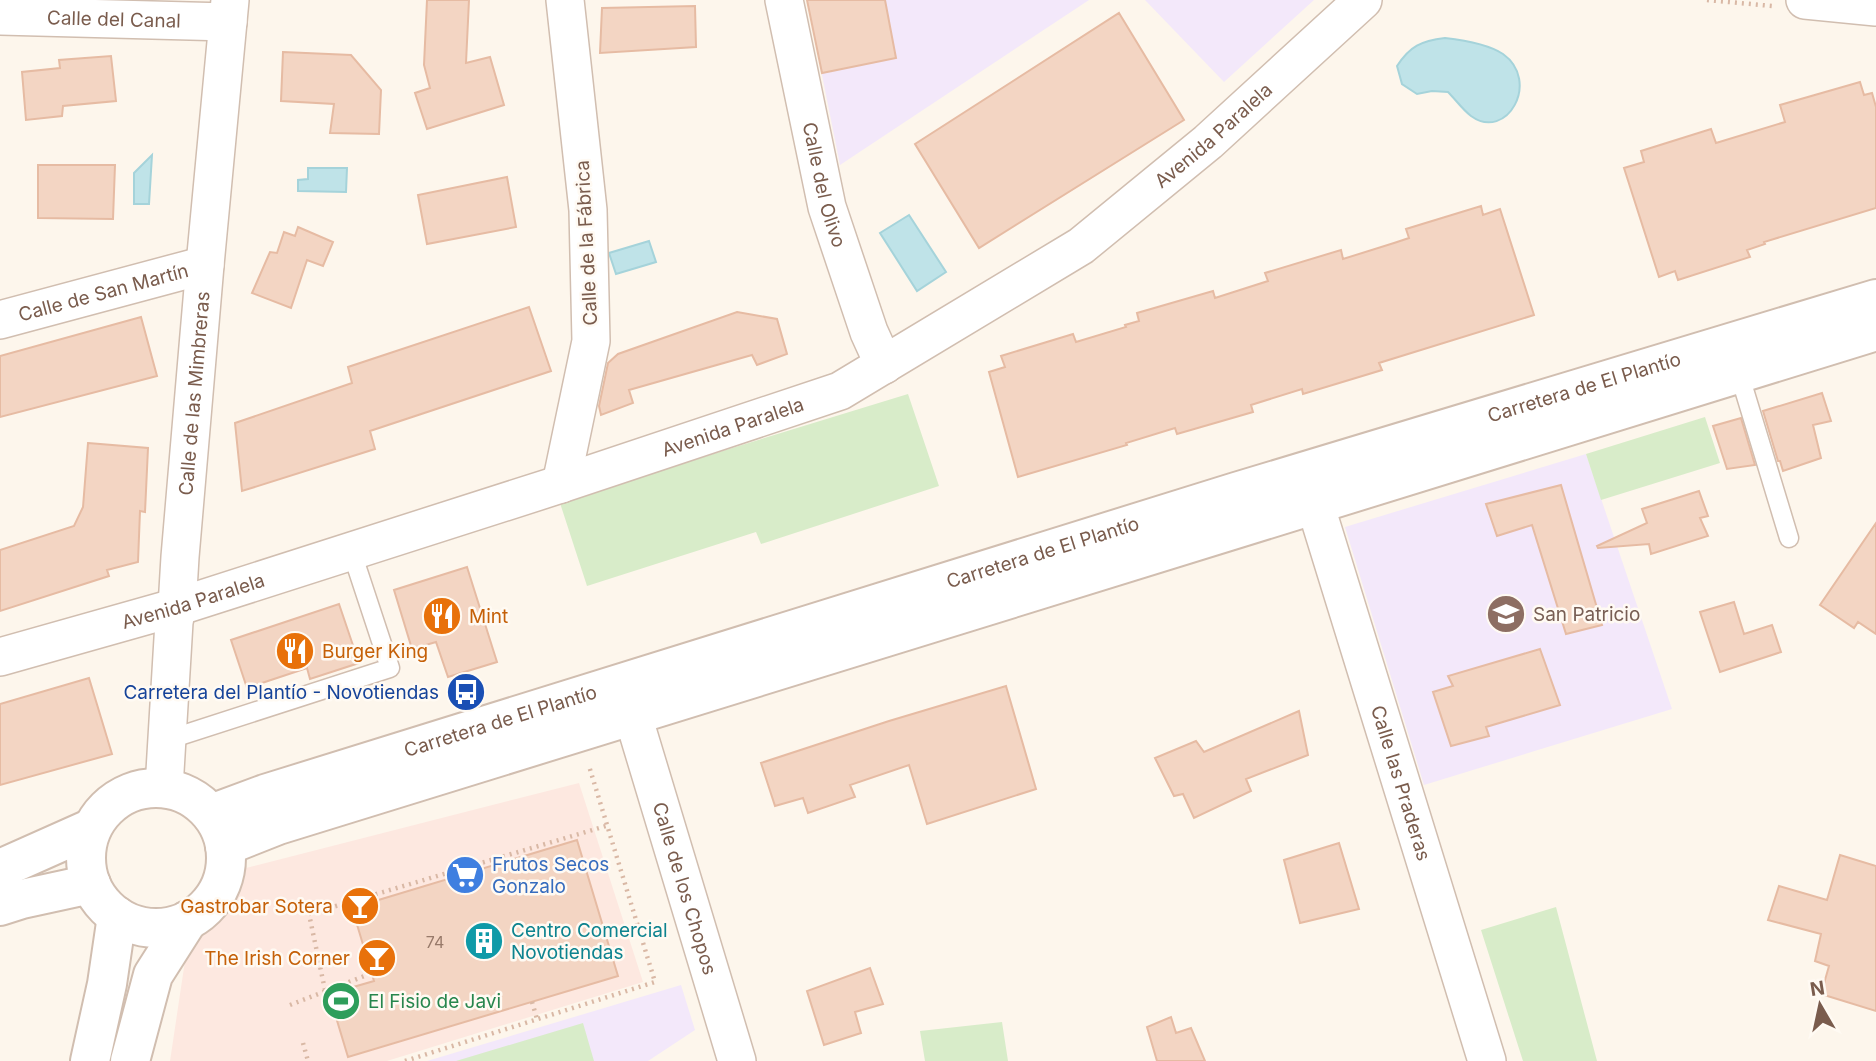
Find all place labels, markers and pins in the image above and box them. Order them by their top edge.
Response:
school or university icon: San Patricio [1485,593,1527,635]
restaurant icon: Mint [421,595,463,637]
place label: San Patricio [1533,603,1640,626]
place label: Mint [469,605,508,628]
restaurant icon: Burger King [274,630,316,672]
place label: Burger King [322,640,428,663]
bus stop icon: Carretera del Plantío - Novotiendas [445,671,487,713]
place label: Carretera del Plantío - Novotiendas [123,681,439,704]
place label: Frutos Secos Gonzalo [492,853,609,898]
supermarket icon: Frutos Secos Gonzalo [444,854,486,896]
bar icon: Gastrobar Sotera [339,885,381,927]
place label: Gastrobar Sotera [180,895,333,918]
place label: Centro Comercial Novotiendas [511,919,668,964]
building icon: Centro Comercial Novotiendas [463,920,505,962]
bar icon: The Irish Corner [356,937,398,979]
place label: The Irish Corner [204,947,350,970]
sports icon: El Fisio de Javi [320,980,362,1022]
place label: El Fisio de Javi [368,990,501,1013]

